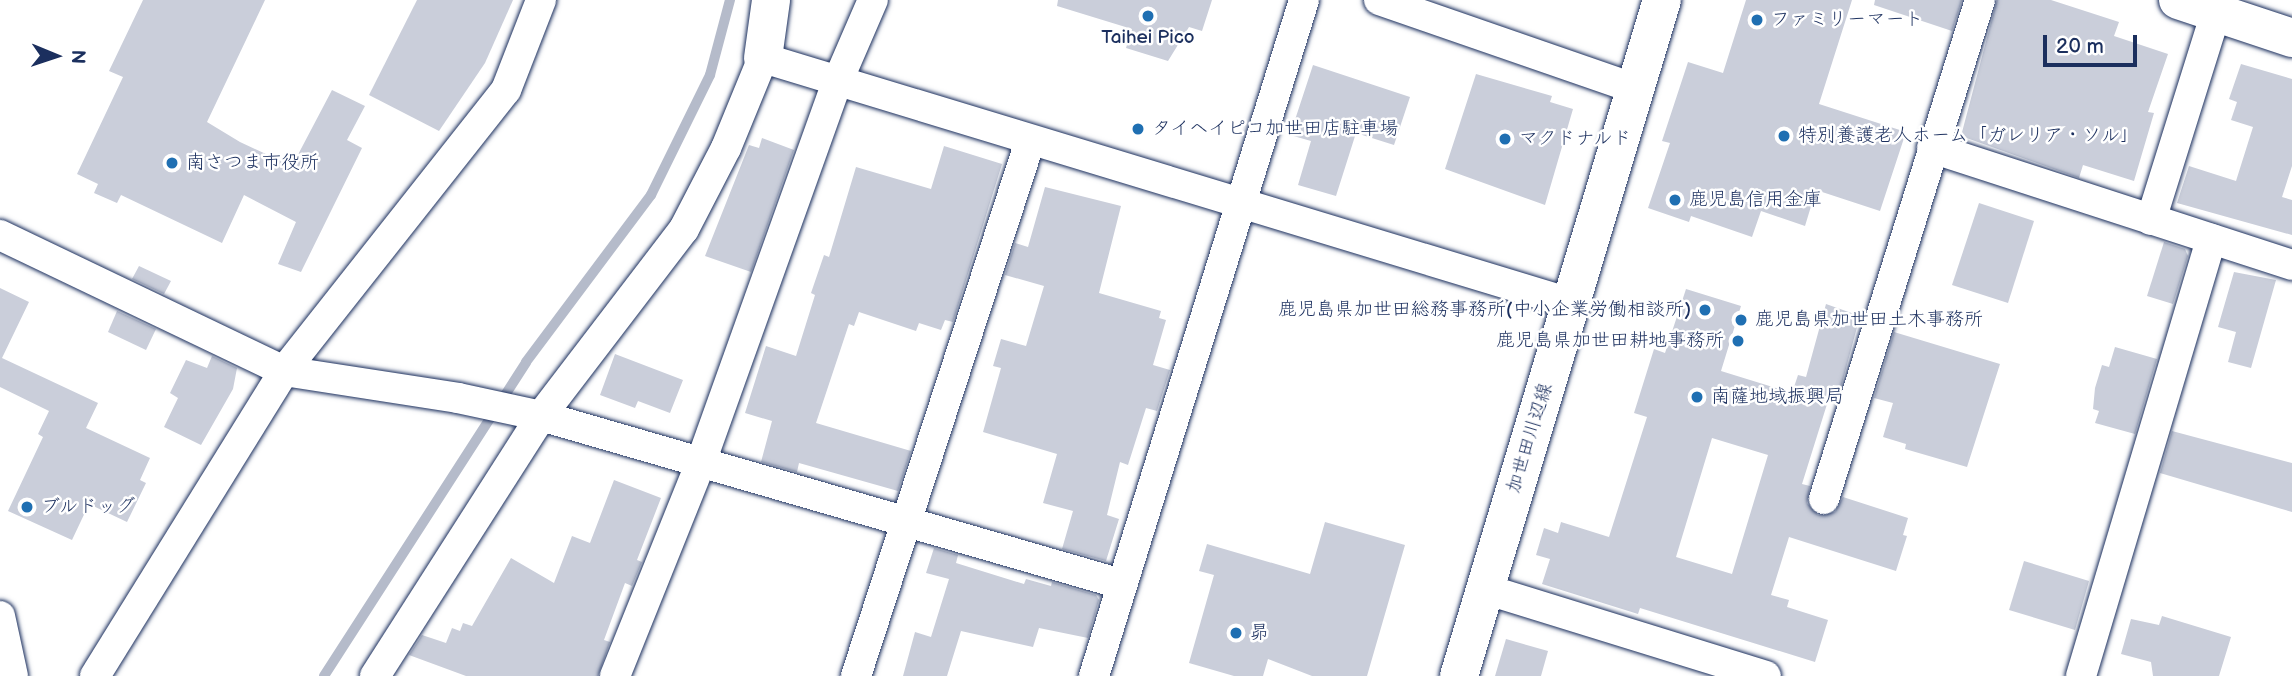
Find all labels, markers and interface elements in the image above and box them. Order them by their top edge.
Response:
marker: Taihei Pico [1140,8,1156,24]
place label: ファミリーマート [1771,9,1923,31]
marker: ファミリーマート [1749,12,1765,28]
north arrow [21,21,91,91]
scale bar [2047,21,2142,65]
place label: Taihei Pico [1101,27,1195,49]
text: 20 m [2056,34,2104,59]
text: N [66,49,89,64]
place label: タイヘイピコ加世田店駐車場 [1152,118,1399,140]
marker: タイヘイピコ加世田店駐車場 [1130,121,1146,137]
place label: 特別養護老人ホーム「ガレリア・ソル」 [1798,125,2140,147]
place label: マクドナルド [1519,128,1633,150]
marker: 特別養護老人ホーム「ガレリア・ソル」 [1776,128,1792,144]
marker: マクドナルド [1497,131,1513,147]
place label: 南さつま市役所 [186,152,319,174]
marker: 南さつま市役所 [164,155,180,171]
place label: 鹿児島信用金庫 [1689,189,1822,211]
marker: 鹿児島信用金庫 [1667,192,1683,208]
place label: 鹿児島県加世田総務事務所(中小企業労働相談所) [1278,299,1691,321]
marker: 鹿児島県加世田総務事務所(中小企業労働相談所) [1697,302,1713,318]
place label: 鹿児島県加世田土木事務所 [1755,309,1983,331]
marker: 鹿児島県加世田土木事務所 [1733,312,1749,328]
place label: 鹿児島県加世田耕地事務所 [1496,330,1724,352]
marker: 鹿児島県加世田耕地事務所 [1730,333,1746,349]
street label: 加世田川辺線 [1502,380,1558,496]
place label: 南薩地域振興局 [1711,386,1844,408]
marker: 南薩地域振興局 [1689,389,1705,405]
place label: ブルドッグ [41,496,136,518]
marker: ブルドッグ [19,499,35,515]
place label: 昴 [1250,622,1269,644]
marker: 昴 [1228,625,1244,641]

